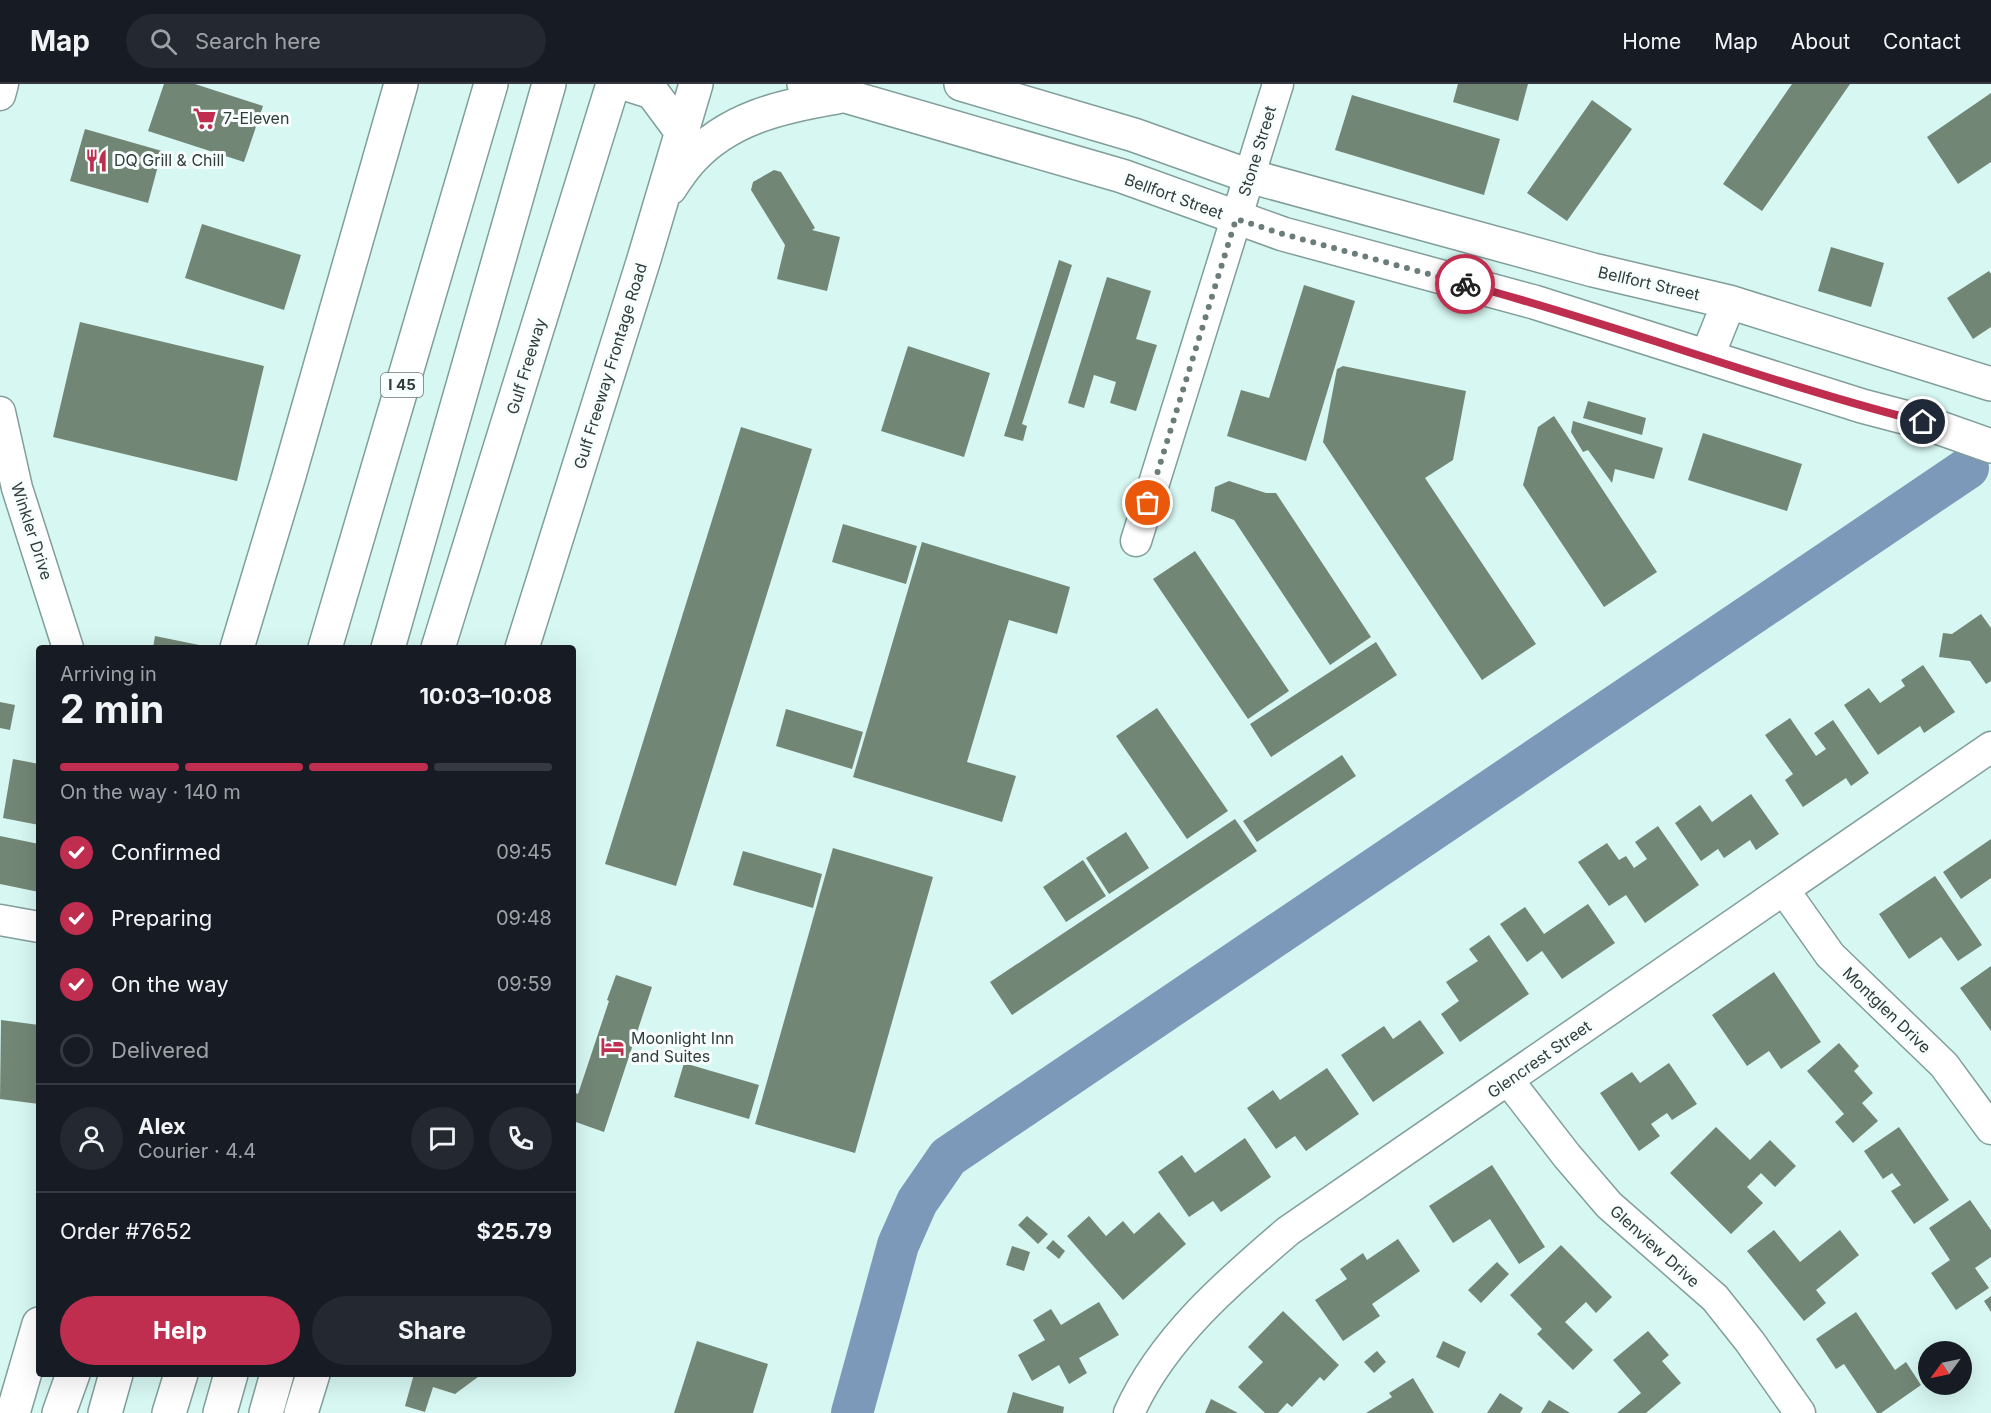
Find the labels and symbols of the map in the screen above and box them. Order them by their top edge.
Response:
street label: Stone Street [1234,103,1280,199]
supermarket icon: 7-Eleven [192,105,218,131]
place label: 7-Eleven [223,108,289,128]
restaurant icon: DQ Grill & Chill [83,147,109,173]
place label: DQ Grill & Chill [114,150,224,170]
street label: Bellfort Street [1122,169,1226,223]
courier [1435,254,1495,314]
street label: Gulf Freeway Frontage Road [569,261,651,471]
street label: Bellfort Street [1596,262,1702,304]
street label: Gulf Freeway [502,315,550,417]
road number: I 45 [381,373,423,397]
pin [1897,396,1948,447]
pin [1122,477,1173,528]
street label: Winkler Drive [7,480,57,582]
street label: Montglen Drive [1839,963,1935,1057]
street label: Glencrest Street [1483,1016,1595,1102]
place label: Moonlight Inn and Suites [631,1028,734,1066]
hotel icon: Moonlight Inn and Suites [600,1034,626,1060]
street label: Glenview Drive [1606,1201,1704,1291]
north arrow [1918,1341,1972,1395]

